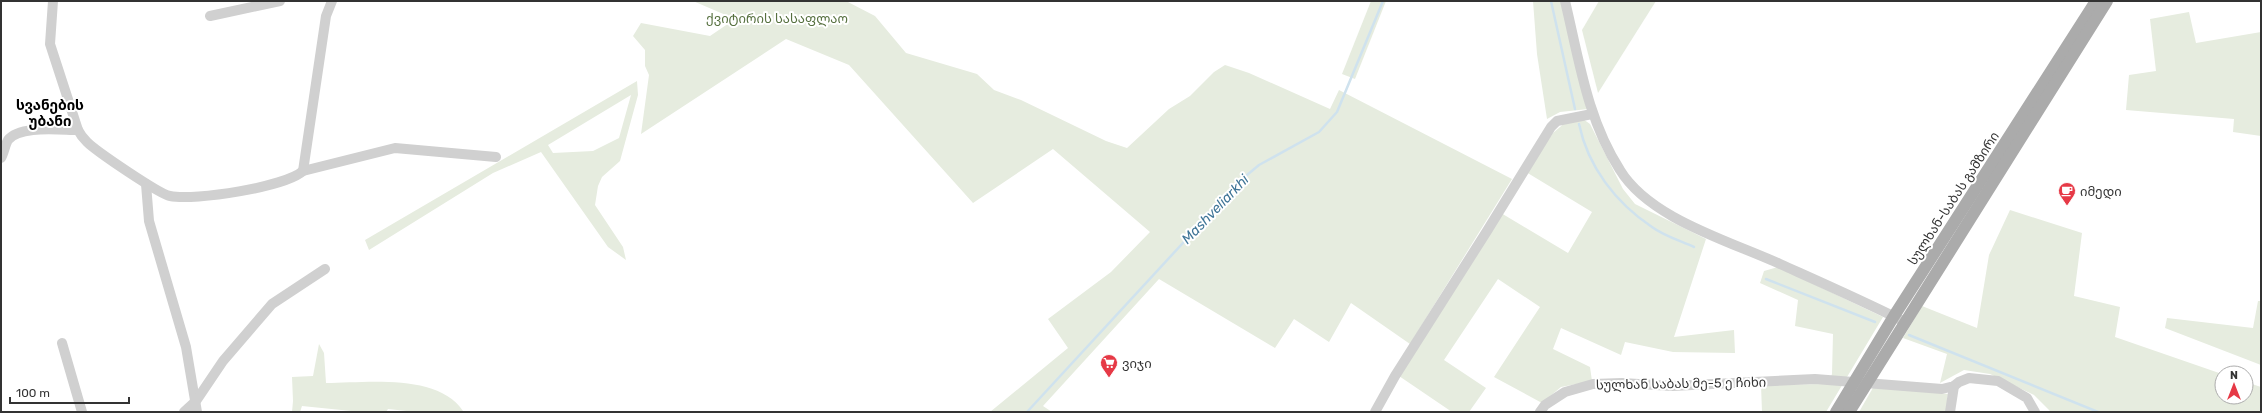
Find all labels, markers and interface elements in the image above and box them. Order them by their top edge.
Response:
park label: ქვიტირის სასაფლაო [706,11,848,27]
district label: სვანების უბანი [16,97,84,130]
street label: სულხან-საბას გამზირი [1905,129,2003,268]
water label: Mashveliarkhi [1178,171,1253,247]
cafe icon: იმედი [2057,181,2077,206]
place label: იმედი [2080,184,2122,200]
supermarket icon: ვიჯი [1099,353,1119,378]
place label: ვიჯი [1122,356,1152,371]
north arrow [2214,365,2254,405]
text: N [2230,369,2238,382]
street label: სულხან საბას მე-5 ე ჩიხი [1596,375,1766,393]
scale bar [10,379,129,405]
text: 100 m [16,386,50,400]

